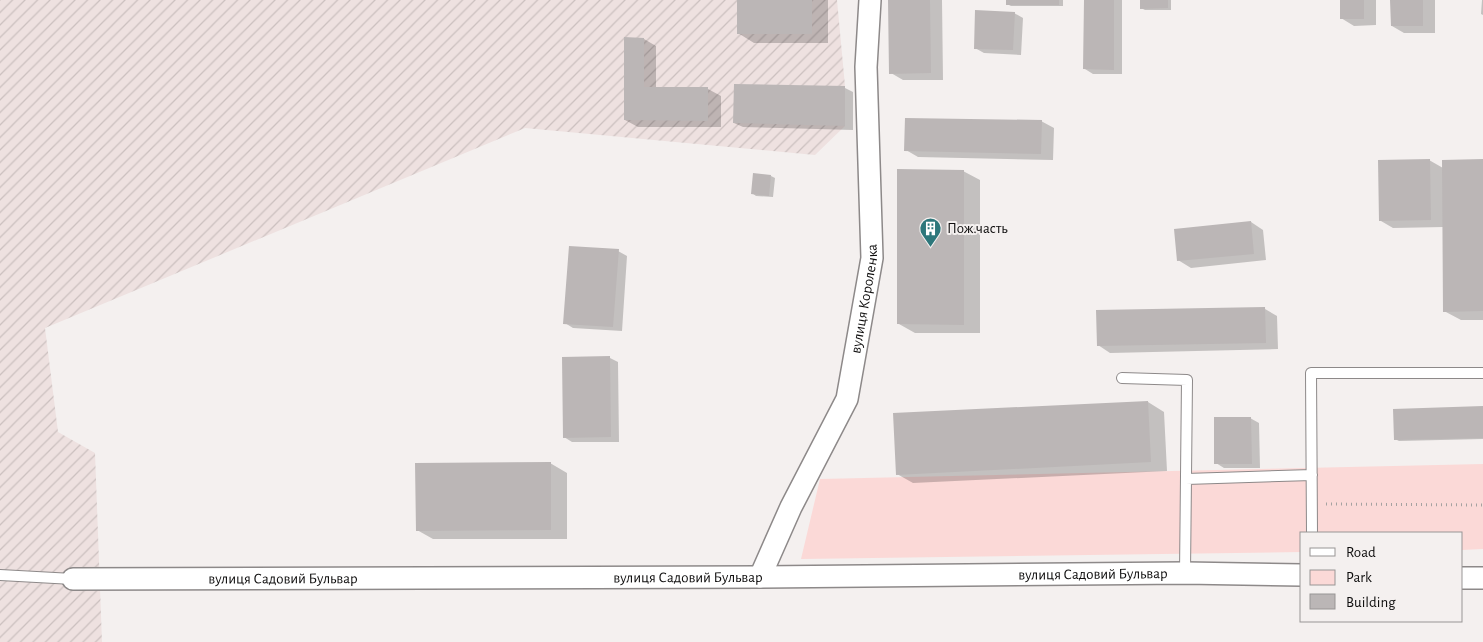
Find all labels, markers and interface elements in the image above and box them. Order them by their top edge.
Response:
building icon: Пож.часть [919,216,943,247]
place label: Пож.часть [947,221,1008,236]
street label: вулиця Короленка [848,244,879,355]
legend [1300,532,1463,622]
text: Road [1346,545,1376,560]
street label: вулиця Садовий Бульвар [1018,566,1168,582]
street label: вулиця Садовий Бульвар [613,569,763,585]
text: Park [1346,570,1372,585]
street label: вулиця Садовий Бульвар [208,571,358,586]
text: Building [1346,595,1396,610]

